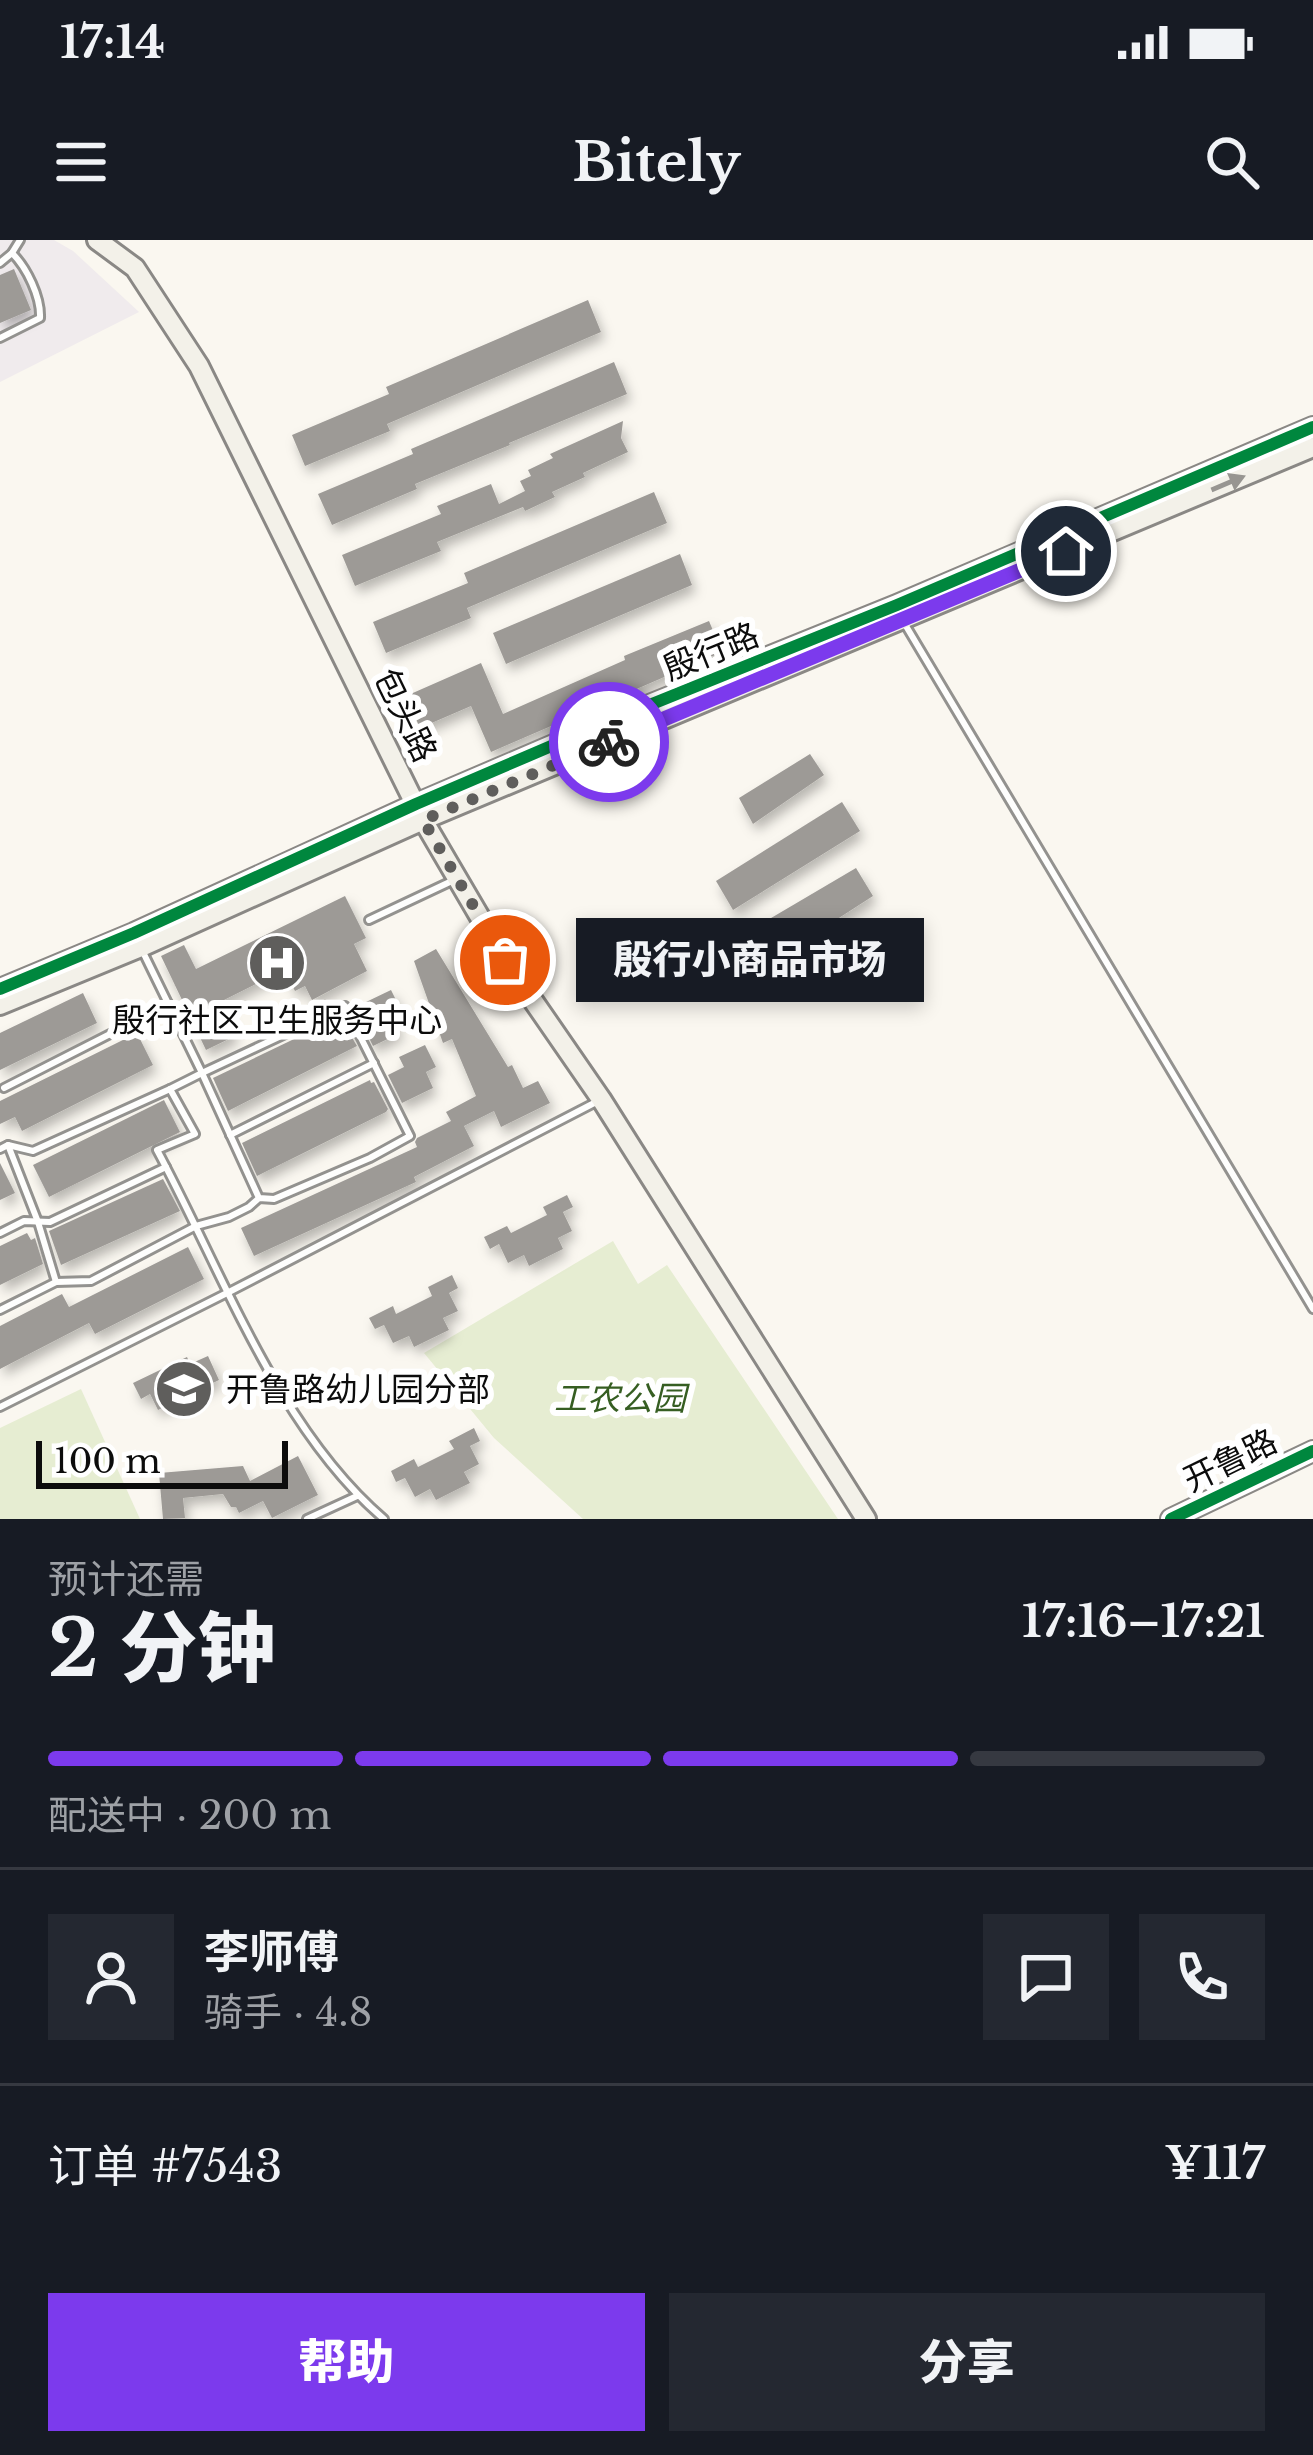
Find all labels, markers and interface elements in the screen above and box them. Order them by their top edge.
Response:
text: 17:14 [60,14,165,70]
icon: menu [48,129,114,195]
text: Bitely [572,129,741,196]
icon: search [1199,129,1265,195]
one-way arrow [1211,472,1246,492]
pin [1015,500,1117,602]
icon: home [1033,518,1099,584]
street label: 殷行路 [658,614,765,689]
street label: 包头路 [365,662,446,769]
courier [549,682,669,802]
icon: bike [576,709,642,775]
pin [454,909,556,1011]
callout: 殷行小商品市场 [577,918,925,1002]
icon: bag [472,927,538,993]
hospital icon: 殷行社区卫生服务中心 [246,932,308,994]
text: 殷行小商品市场 [613,935,887,984]
place label: 殷行社区卫生服务中心 [112,1000,442,1041]
school or university icon: 开鲁路幼儿园分部 [153,1358,215,1420]
place label: 开鲁路幼儿园分部 [226,1369,490,1410]
park label: 工农公园 [554,1378,690,1419]
street label: 开鲁路 [1177,1420,1284,1501]
scale bar [36,1435,288,1488]
text: 100 m [54,1441,161,1482]
text: 预计还需 [48,1555,204,1604]
text: 17:16–17:21 [1022,1593,1265,1649]
text: 2 分钟 [48,1600,276,1697]
text: 配送中 · 200 m [48,1791,331,1840]
button: person [48,1914,174,2040]
button: chat [983,1914,1109,2040]
button: phone [1139,1914,1265,2040]
text: 李师傅 [204,1924,339,1980]
text: 骑手 · 4.8 [204,1988,372,2037]
text: ¥117 [1164,2135,1265,2191]
text: 订单 #7543 [48,2138,282,2194]
button: 帮助 [48,2293,645,2431]
button: 分享 [669,2293,1265,2431]

